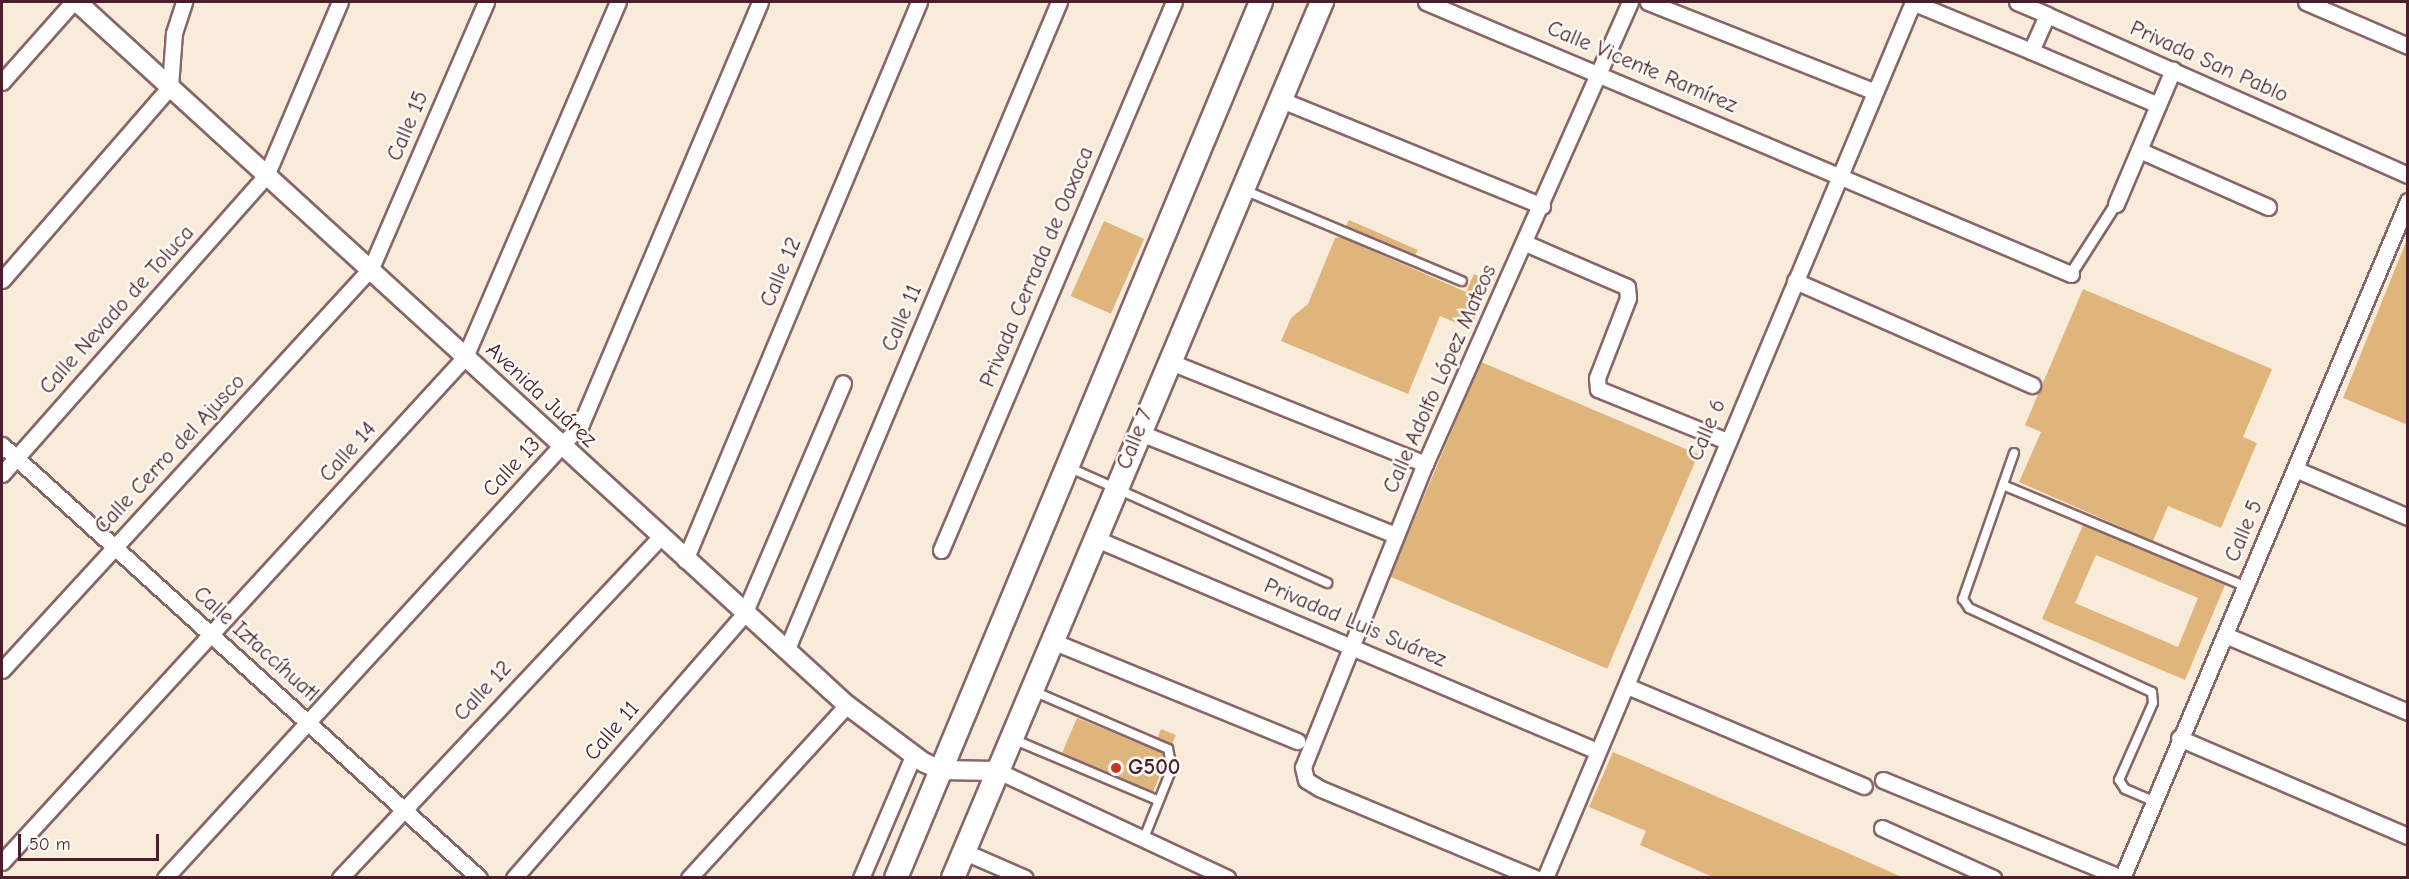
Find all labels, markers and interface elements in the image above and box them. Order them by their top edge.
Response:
street label: Calle Vicente Ramírez [1543,15,1741,119]
street label: Privada San Pablo [2126,15,2292,109]
street label: Calle 15 [381,87,435,165]
street label: Privada Cerrada de Oaxaca [974,143,1100,391]
street label: Calle Nevado de Toluca [34,220,200,400]
street label: Calle 12 [755,233,807,311]
street label: Calle Adolfo López Mateos [1378,261,1502,497]
street label: Calle 11 [876,280,928,356]
street label: Avenida Juárez [480,337,602,453]
street label: Calle Cerro del Ajusco [89,369,251,539]
street label: Calle 6 [1682,395,1732,465]
street label: Calle 7 [1111,405,1159,473]
street label: Calle 14 [314,416,382,488]
street label: Calle 13 [478,431,546,503]
street label: Calle 5 [2219,496,2269,566]
street label: Privadad Luis Suárez [1260,573,1450,673]
street label: Calle Iztaccíhuatl [188,581,324,707]
street label: Calle 12 [448,655,518,727]
street label: Calle 11 [579,696,645,766]
place label: G500 [1128,755,1180,781]
marker: G500 [1109,761,1123,775]
scale bar [21,822,162,860]
text: 50 m [29,834,71,855]

